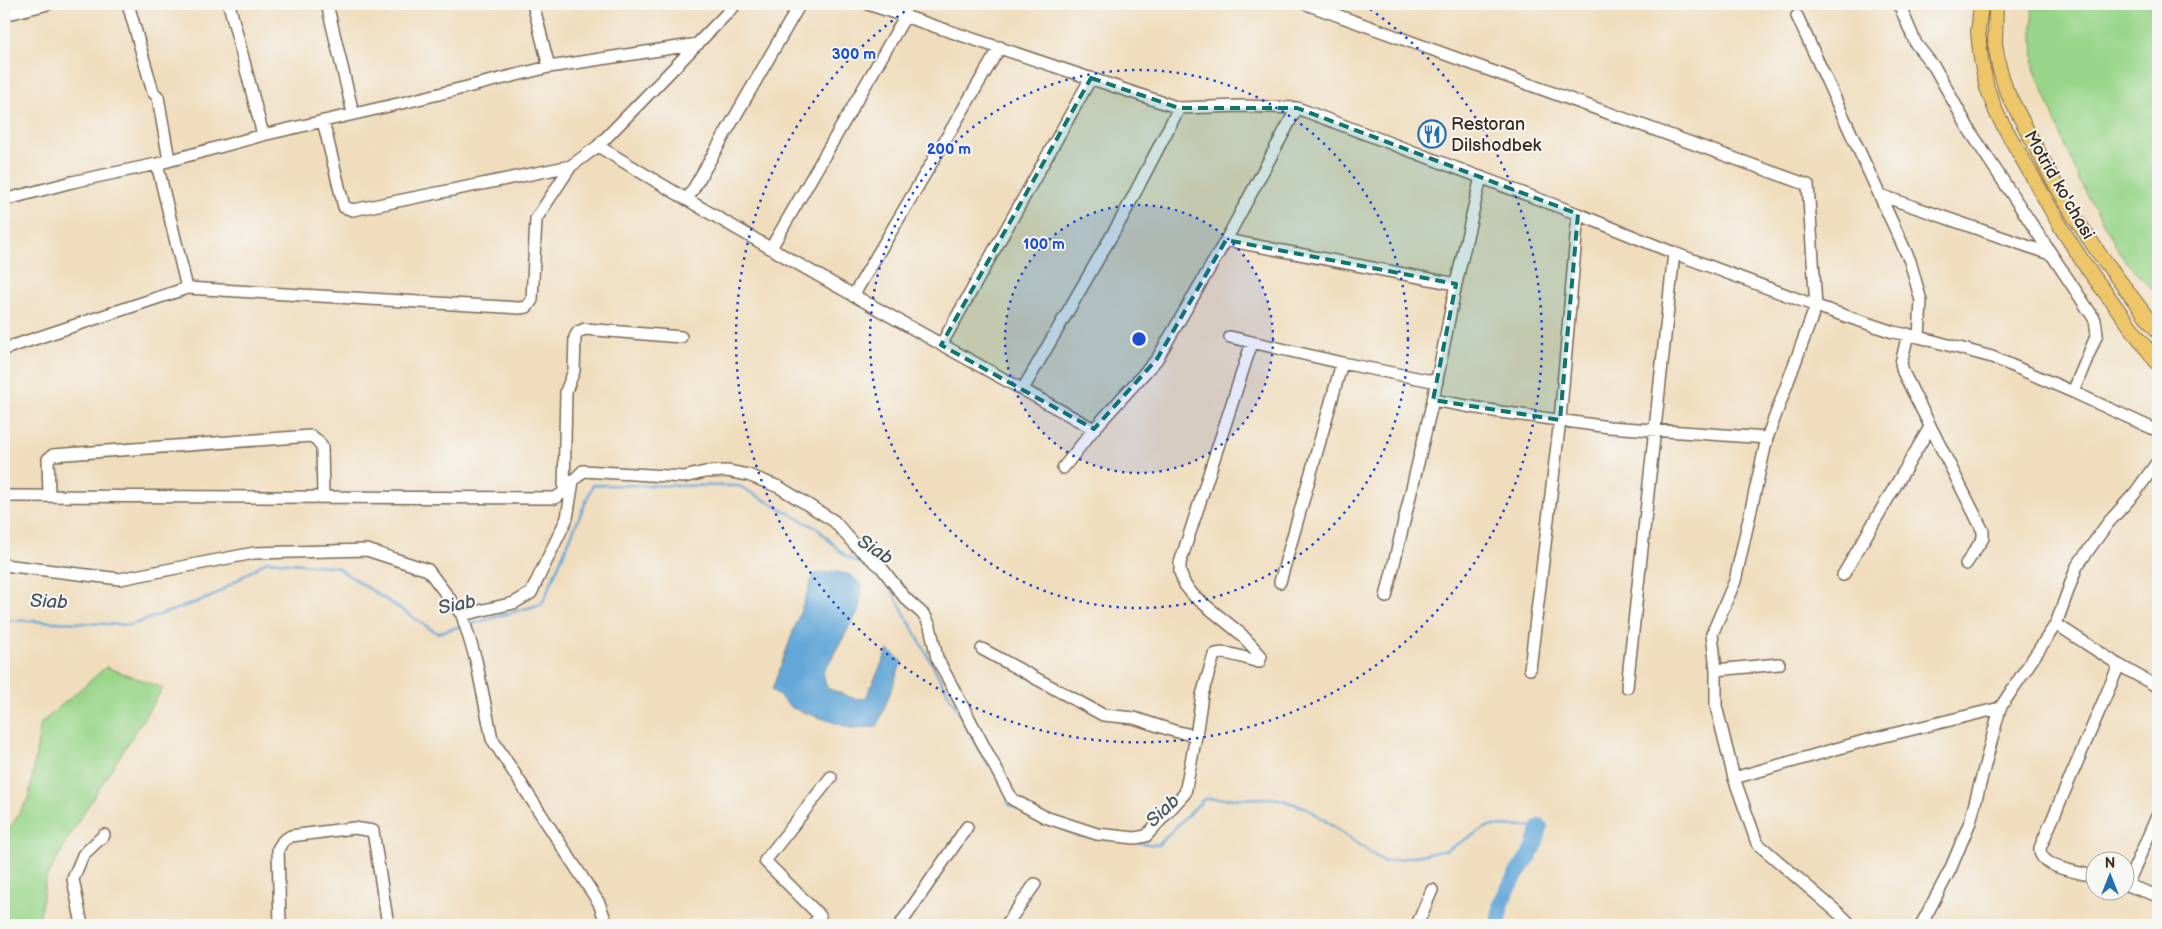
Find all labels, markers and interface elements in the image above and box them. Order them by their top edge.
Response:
text: 300 m [832,45,876,64]
place label: Restoran Dilshodbek [1451,114,1542,156]
restaurant icon: Restoran Dilshodbek [1417,119,1447,149]
street label: Motrid ko'chasi [2019,127,2099,243]
text: 200 m [927,140,971,159]
text: 100 m [1023,235,1065,254]
centre of rings [1130,330,1148,348]
water label: Siab [853,530,897,570]
water label: Siab [30,590,68,614]
water label: Siab [436,590,478,620]
water label: Siab [1141,790,1185,832]
north arrow [2084,852,2134,902]
text: N [2105,855,2115,872]

